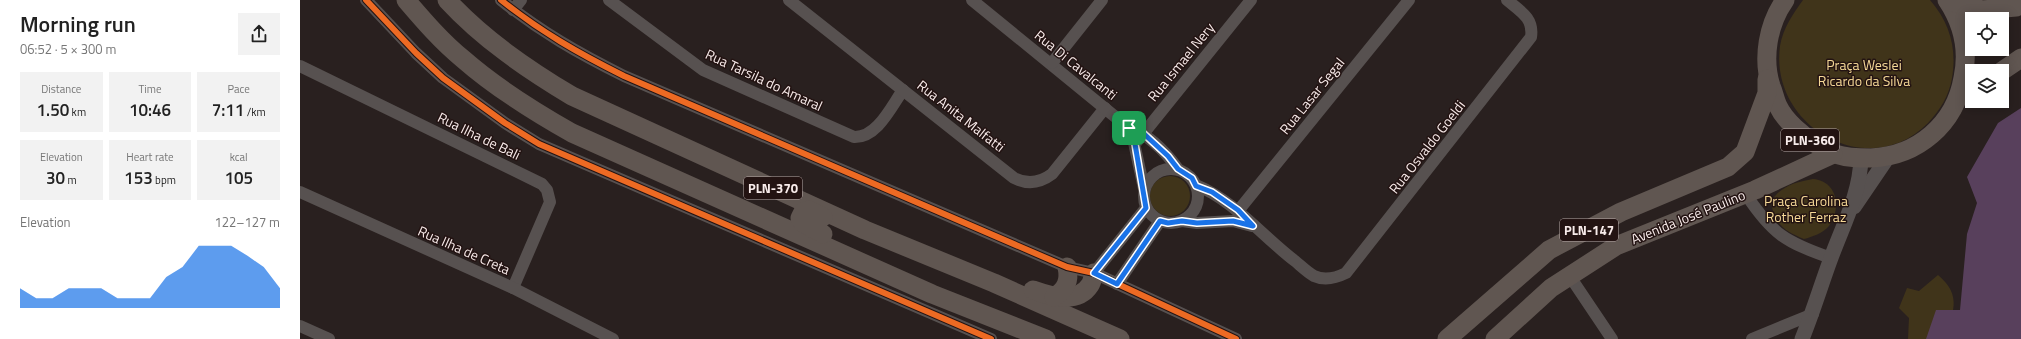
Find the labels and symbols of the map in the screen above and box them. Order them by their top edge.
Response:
street label: Rua Ismael Nery [1142,18,1219,106]
street label: Rua Di Cavalcanti [1030,25,1122,105]
street label: Rua Tarsila do Amaral [702,43,826,116]
street label: Rua Lasar Segal [1274,53,1349,139]
park label: Praça Weslei Ricardo da Silva [1818,54,1910,91]
street label: Rua Anita Malfatti [913,75,1010,157]
street label: Rua Osvaldo Goeldi [1383,96,1470,198]
street label: Rua Ilha de Bali [434,106,524,165]
pin [1112,111,1146,145]
road number: PLN-360 [1781,129,1839,151]
road number: PLN-370 [744,177,802,199]
street label: Avenida José Paulino [1627,184,1748,249]
park label: Praça Carolina Rother Ferraz [1764,190,1848,227]
road number: PLN-147 [1560,219,1618,241]
street label: Rua Ilha de Creta [415,220,514,279]

